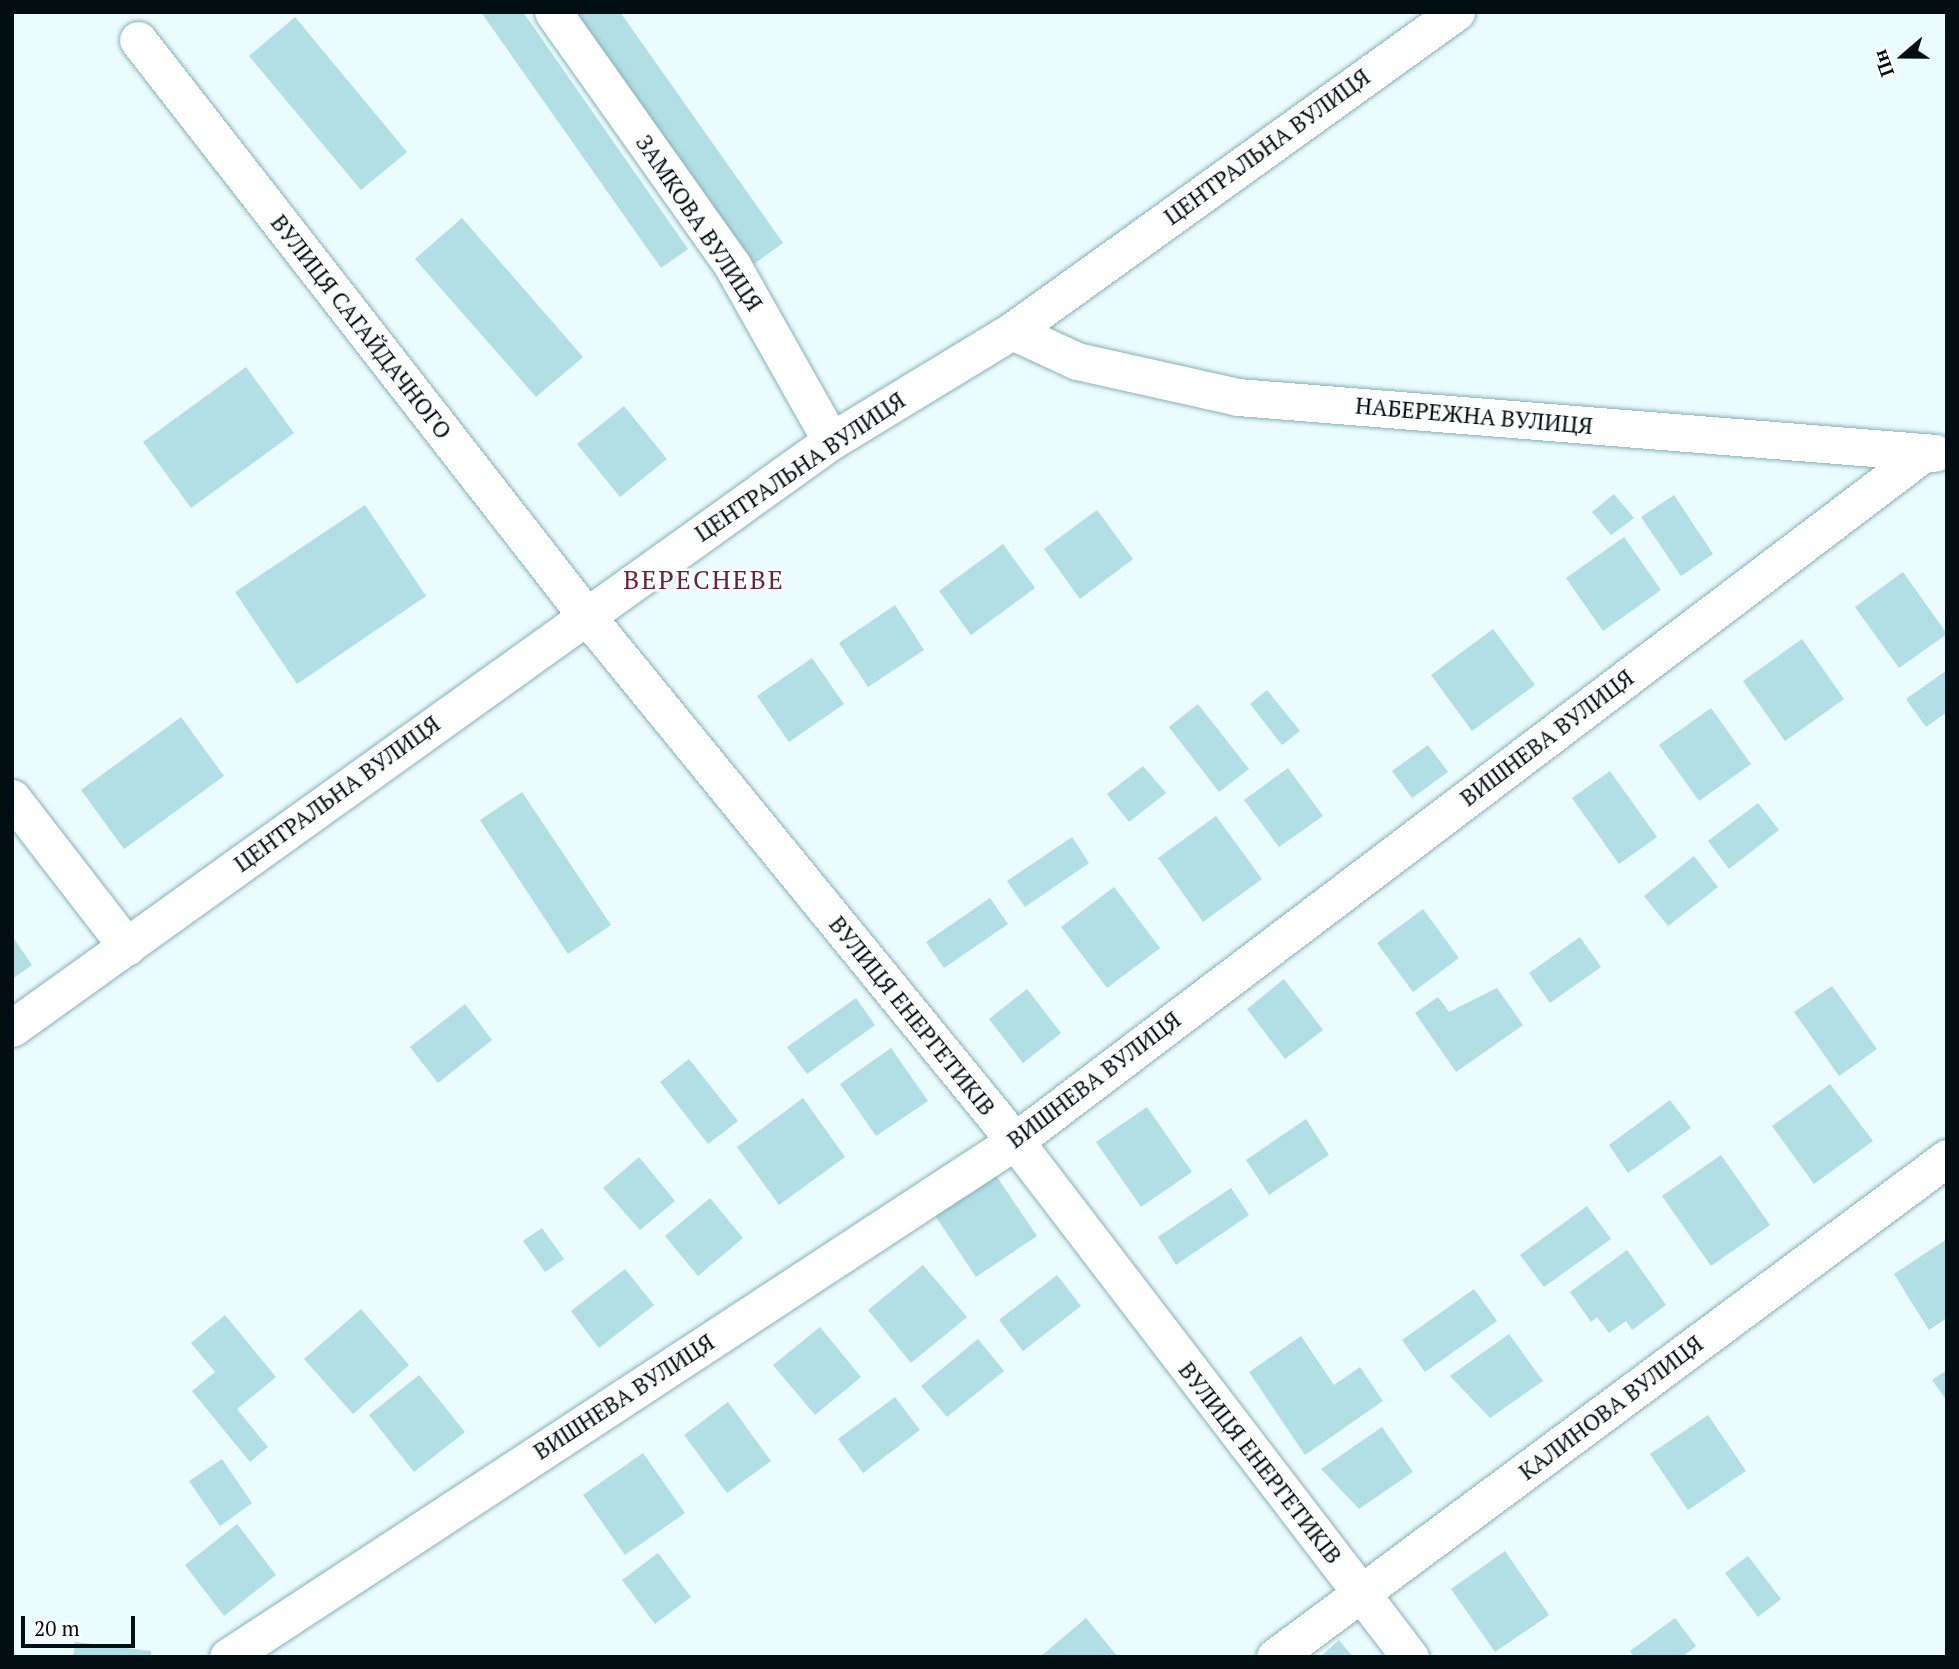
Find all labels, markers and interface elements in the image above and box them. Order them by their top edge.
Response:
north arrow [1868,21,1938,91]
text: Пн [1866,46,1899,80]
street label: ЦЕНТРАЛЬНА ВУЛИЦЯ [1159,63,1375,231]
street label: ЗАМКОВА ВУЛИЦЯ [630,130,768,316]
street label: ВУЛИЦЯ САГАЙДАЧНОГО [265,209,457,445]
street label: ЦЕНТРАЛЬНА ВУЛИЦЯ [690,386,910,548]
street label: НАБЕРЕЖНА ВУЛИЦЯ [1354,392,1594,440]
district label: ВЕРЕСНЕВЕ [624,564,784,596]
street label: ВИШНЕВА ВУЛИЦЯ [1455,664,1639,812]
street label: ЦЕНТРАЛЬНА ВУЛИЦЯ [229,710,445,878]
street label: ВУЛИЦЯ ЕНЕРГЕТИКІВ [823,911,1001,1121]
street label: ВИШНЕВА ВУЛИЦЯ [1002,1006,1186,1154]
street label: ВИШНЕВА ВУЛИЦЯ [528,1328,720,1466]
street label: КАЛИНОВА ВУЛИЦЯ [1514,1330,1708,1486]
street label: ВУЛИЦЯ ЕНЕРГЕТИКІВ [1173,1357,1347,1569]
scale bar [24,1602,138,1646]
text: 20 m [34,1614,80,1642]

